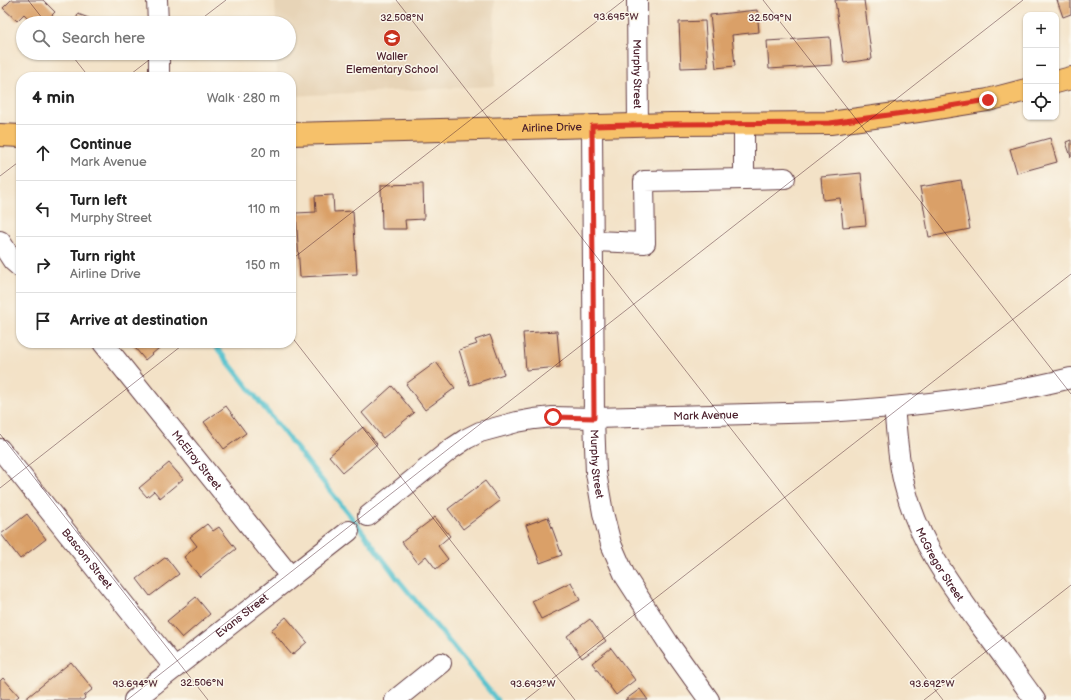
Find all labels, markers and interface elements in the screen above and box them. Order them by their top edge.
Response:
text: 93.695°W [593,11,639,23]
text: 32.508°N [380,12,424,24]
text: 32.509°N [748,12,792,24]
map controls [1023,12,1059,120]
button: + [1023,12,1059,48]
search box [16,16,296,60]
icon: search [30,27,52,49]
school or university icon: Waller Elementary School [382,28,402,48]
text: Search here [62,29,145,48]
street label: Murphy Street [630,39,644,109]
button: − [1023,48,1059,84]
place label: Waller Elementary School [346,50,438,76]
button: locate [1023,84,1059,120]
text: 4 min [32,88,75,108]
text: Walk · 280 m [207,90,280,106]
route end [979,91,997,109]
street label: Airline Drive [522,120,583,135]
text: Continue [70,135,132,154]
icon: ahead [32,142,54,164]
text: 20 m [250,145,280,161]
text: Mark Avenue [70,154,147,170]
text: Turn left [70,191,127,210]
icon: left [32,198,54,220]
text: 110 m [248,201,280,217]
text: Murphy Street [70,210,152,226]
text: Turn right [70,247,135,266]
icon: right [32,254,54,276]
text: 150 m [246,257,280,273]
text: Airline Drive [70,266,141,282]
icon: arrive [32,310,54,332]
text: Arrive at destination [70,311,208,330]
route start [544,408,562,426]
street label: Mark Avenue [673,408,739,423]
street label: McElroy Street [169,428,225,493]
street label: Murphy Street [587,429,606,500]
street label: Bascom Street [59,526,115,592]
street label: McGregor Street [913,526,967,604]
street label: Evans Street [213,591,271,640]
text: 32.506°N [180,677,224,689]
text: 93.694°W [112,678,158,690]
text: 93.693°W [510,678,556,690]
text: 93.692°W [909,678,955,690]

